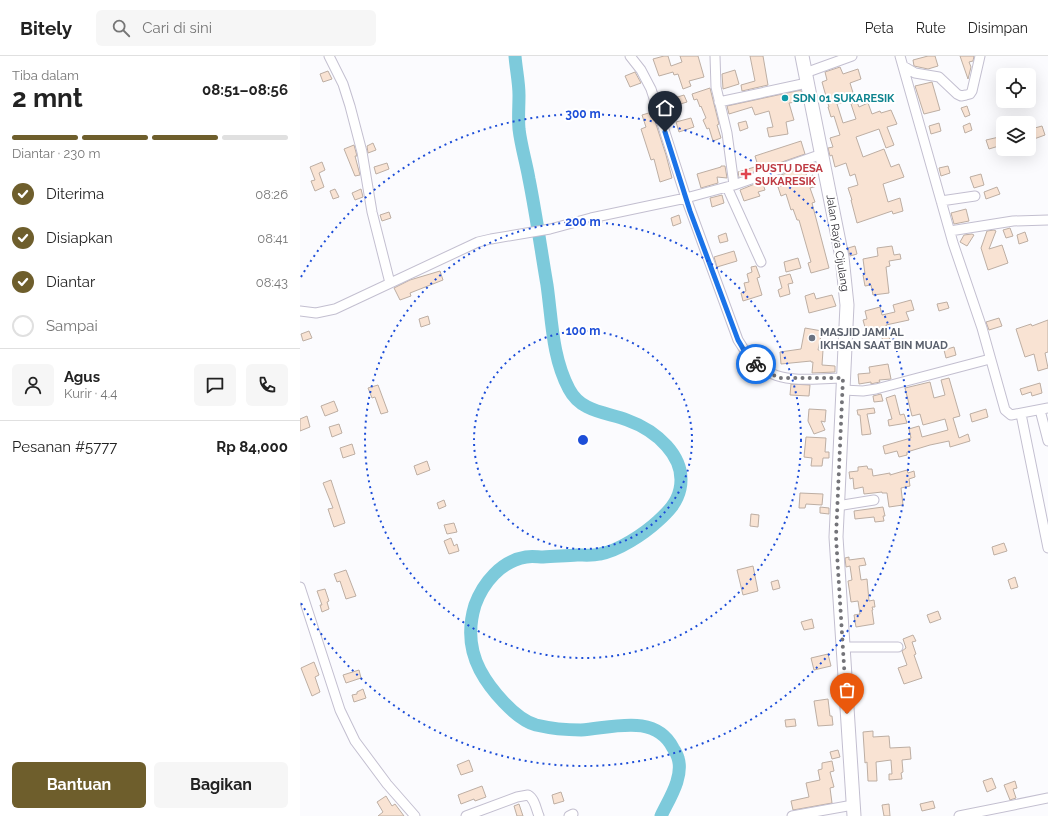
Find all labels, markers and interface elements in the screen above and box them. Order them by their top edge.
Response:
search box [96,10,376,46]
text: Bitely [20,17,72,39]
icon: search [110,17,132,39]
text: Cari di sini [142,19,212,37]
text: Peta [865,20,894,36]
text: Rute [916,20,946,36]
text: Disimpan [968,20,1028,36]
text: Tiba dalam [12,68,79,83]
map controls [996,68,1036,156]
button: locate [996,68,1036,108]
text: 08:51–08:56 [202,81,288,99]
text: 2 mnt [12,83,83,113]
pin [648,91,682,132]
place label: SDN 01 SUKARESIK [793,92,895,105]
marker: SDN 01 SUKARESIK [780,93,790,103]
icon: home [654,97,676,119]
text: 300 m [565,107,601,121]
button: layers [996,116,1036,156]
text: Diantar · 230 m [12,146,100,161]
place label: PUSTU DESA SUKARESIK [755,162,824,188]
marker: PUSTU DESA SUKARESIK [740,168,752,180]
icon: check [12,183,34,205]
text: Diterima [46,185,104,203]
text: 08:26 [255,187,288,202]
street label: Jalan Raya Cijulang [823,194,852,293]
text: 200 m [565,215,601,229]
icon: check [12,227,34,249]
text: Disiapkan [46,229,113,247]
text: 08:41 [257,231,288,246]
icon: check [12,271,34,293]
text: Diantar [46,273,95,291]
text: 08:43 [256,275,288,290]
text: Sampai [46,317,98,335]
text: 100 m [566,324,600,338]
place label: MASJID JAMI AL IKHSAN SAAT BIN MUAD [820,326,948,352]
marker: MASJID JAMI AL IKHSAN SAAT BIN MUAD [807,333,817,343]
courier [736,344,776,384]
icon: bike [745,353,767,375]
button: person [12,364,54,406]
button: chat [194,364,236,406]
button: phone [246,364,288,406]
text: Agus [64,368,100,386]
text: Kurir · 4.4 [64,386,117,401]
centre of rings [576,433,590,447]
text: Pesanan #5777 [12,438,117,456]
text: Rp 84,000 [216,438,288,456]
pin [830,673,864,714]
icon: bag [836,679,858,701]
button: Bantuan [12,762,146,808]
button: Bagikan [154,762,288,808]

